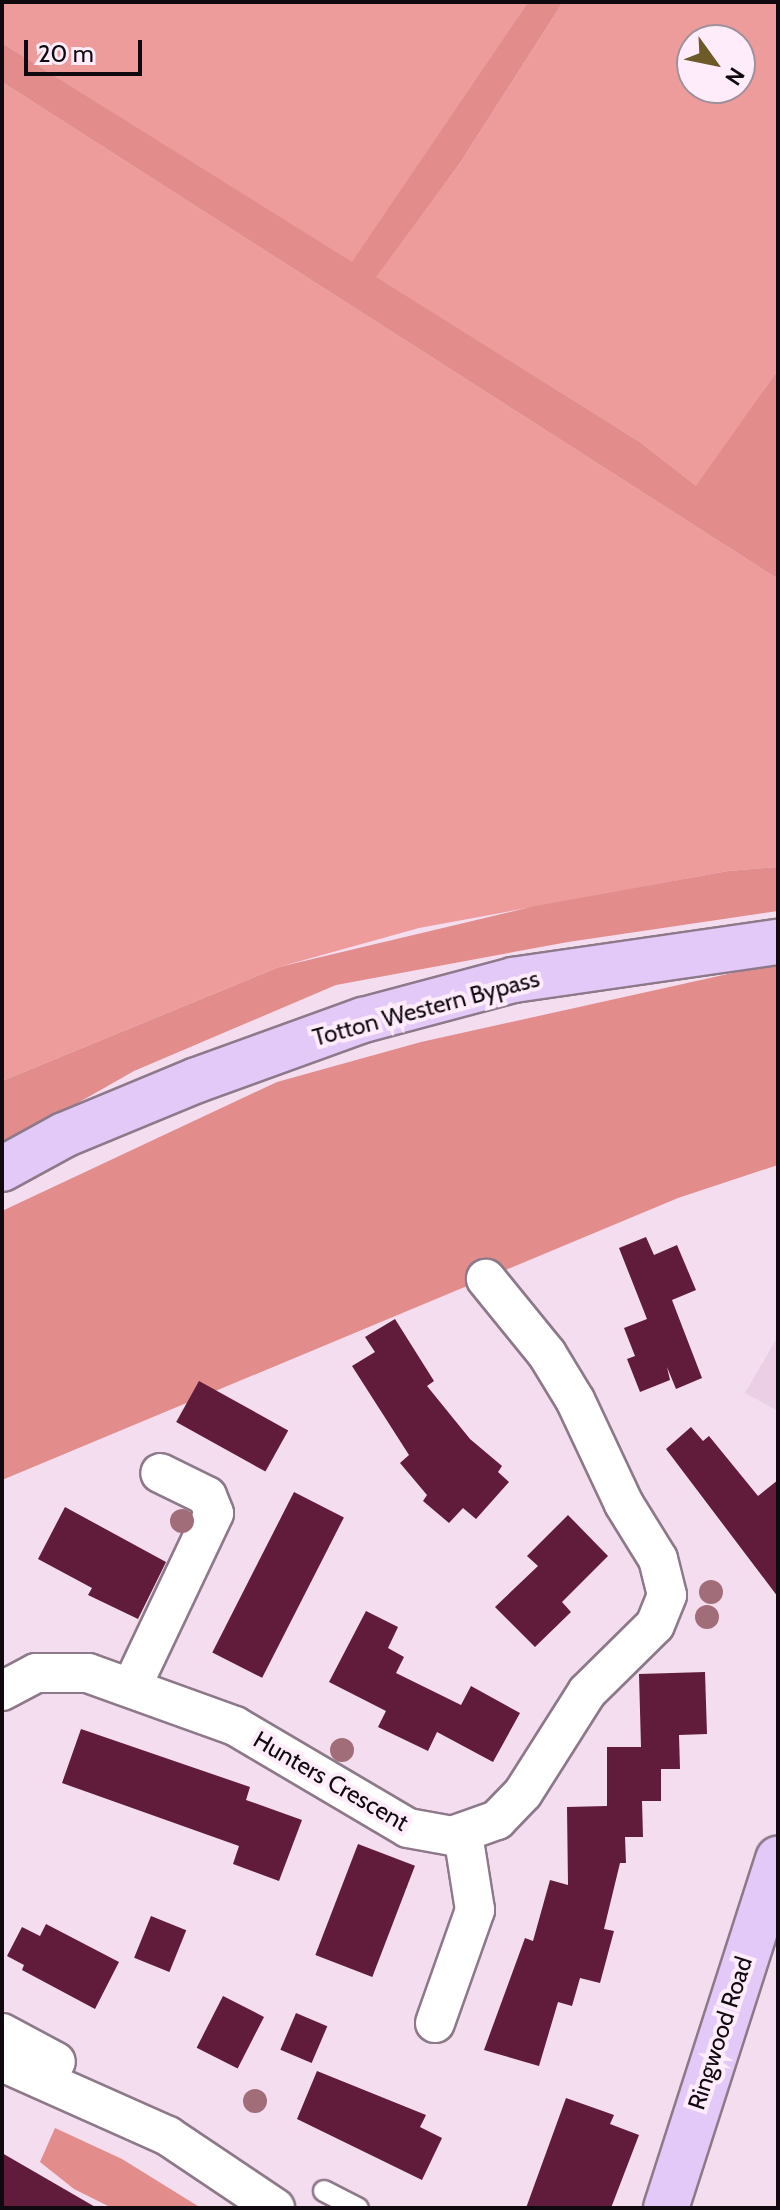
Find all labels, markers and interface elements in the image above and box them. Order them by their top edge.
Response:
scale bar [28,24,146,74]
north arrow [676,24,756,104]
text: 20 m [38,39,94,68]
text: N [719,62,750,90]
street label: Totton Western Bypass [310,964,542,1052]
street label: Hunters Crescent [248,1725,414,1837]
street label: Ringwood Road [682,1953,758,2113]

